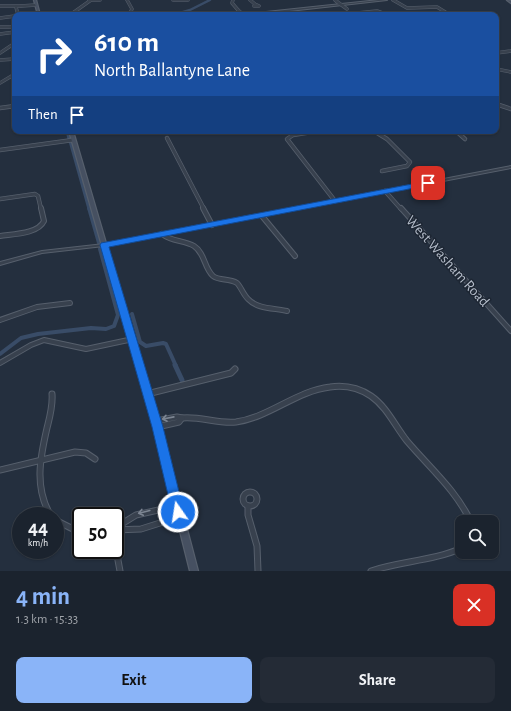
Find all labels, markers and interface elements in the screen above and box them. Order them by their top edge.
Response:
icon: right [28,28,80,80]
text: 610 m [94,29,159,57]
text: North Ballantyne Lane [94,62,250,80]
icon: arrive [66,104,88,126]
text: Then [28,107,58,122]
pin [411,166,445,200]
icon: arrive [417,172,439,194]
street label: West Washam Road [403,213,492,310]
one-way arrow [162,415,175,423]
position arrow [157,491,199,533]
speed limit sign: 50 [72,507,124,559]
one-way arrow [138,509,151,517]
map controls [455,515,499,559]
button: search [455,515,499,559]
text: 44 [28,518,48,538]
text: km/h [28,538,48,548]
button: close [453,584,495,626]
text: 4 min [16,585,70,609]
text: 1.3 km · 15:33 [16,613,78,626]
button: Exit [16,657,252,703]
button: Share [260,657,495,703]

